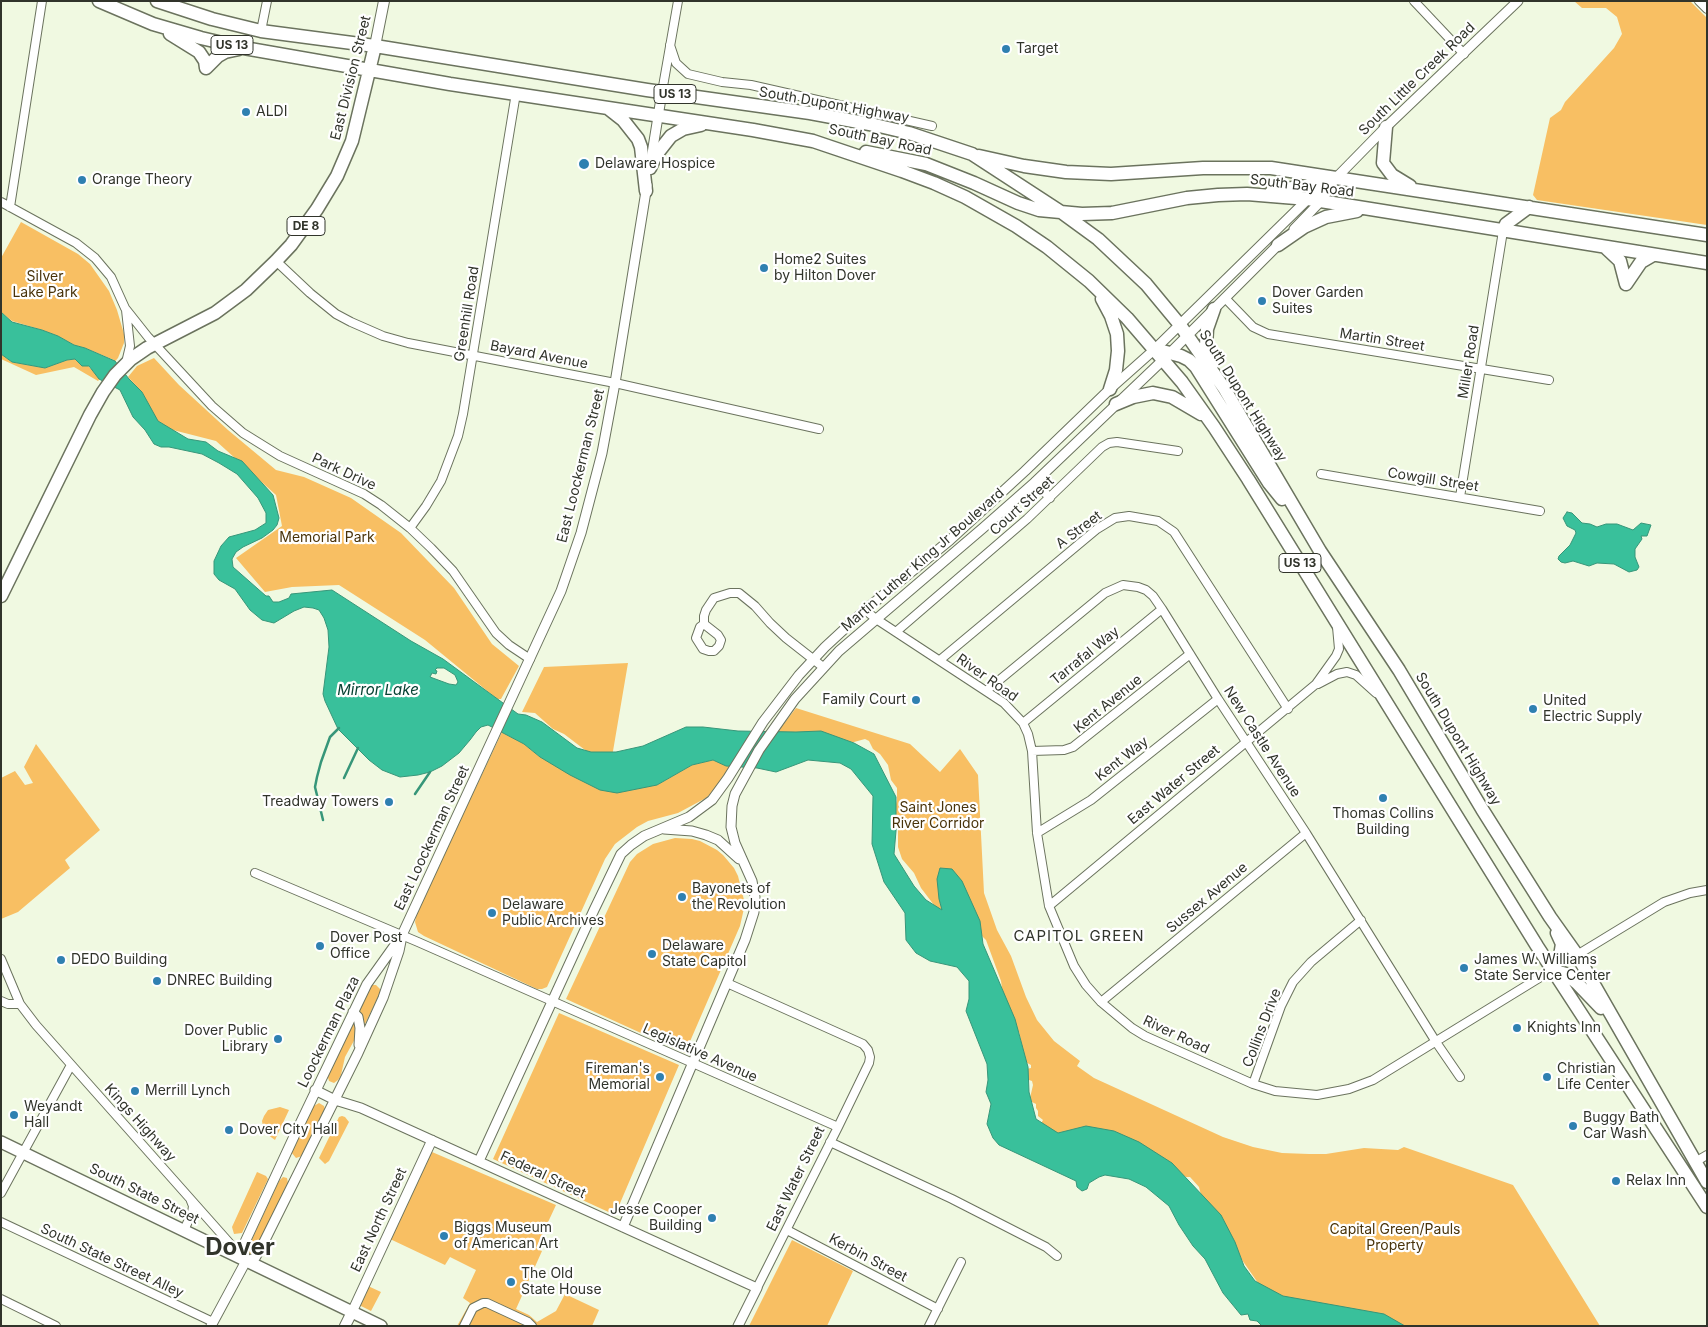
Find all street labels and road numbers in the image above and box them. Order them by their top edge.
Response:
street label: East Division Street [327,14,375,142]
street label: South Little Creek Road [1355,19,1479,139]
road number: US 13 [211,36,253,54]
street label: South Dupont Highway [758,84,910,126]
road number: US 13 [654,85,696,104]
street label: South Bay Road [827,121,933,159]
street label: South Bay Road [1249,171,1355,201]
road number: DE 8 [287,217,325,236]
street label: Greenhill Road [451,265,483,363]
street label: Miller Road [1455,324,1483,400]
street label: Martin Street [1338,325,1426,355]
street label: South Dupont Highway [1196,327,1290,465]
street label: Bayard Avenue [489,337,589,373]
street label: East Loockerman Street [554,387,608,545]
street label: Park Drive [309,450,379,494]
street label: Cowgill Street [1386,465,1480,495]
street label: Court Street [987,473,1057,539]
street label: Martin Luther King Jr Boulevard [838,485,1008,635]
street label: A Street [1053,507,1105,553]
road number: US 13 [1279,554,1321,572]
street label: Tarrafal Way [1047,623,1123,689]
street label: River Road [953,651,1021,705]
street label: South Dupont Highway [1412,669,1504,809]
street label: Kent Avenue [1070,671,1146,737]
street label: New Castle Avenue [1220,684,1304,800]
street label: Kent Way [1092,733,1152,785]
street label: East Water Street [1125,742,1223,828]
street label: East Loockerman Street [391,763,473,913]
street label: Sussex Avenue [1163,859,1251,937]
street label: Loockerman Plaza [295,974,363,1090]
street label: Collins Drive [1239,986,1285,1070]
street label: River Road [1140,1012,1212,1058]
street label: Legislative Avenue [640,1020,760,1086]
street label: Kings Highway [101,1081,179,1165]
street label: East Water Street [763,1124,829,1234]
street label: Federal Street [498,1148,588,1202]
street label: South State Street [86,1160,202,1228]
street label: East North Street [348,1165,410,1275]
street label: South State Street Alley [38,1220,186,1302]
street label: Kerbin Street [826,1230,910,1286]

